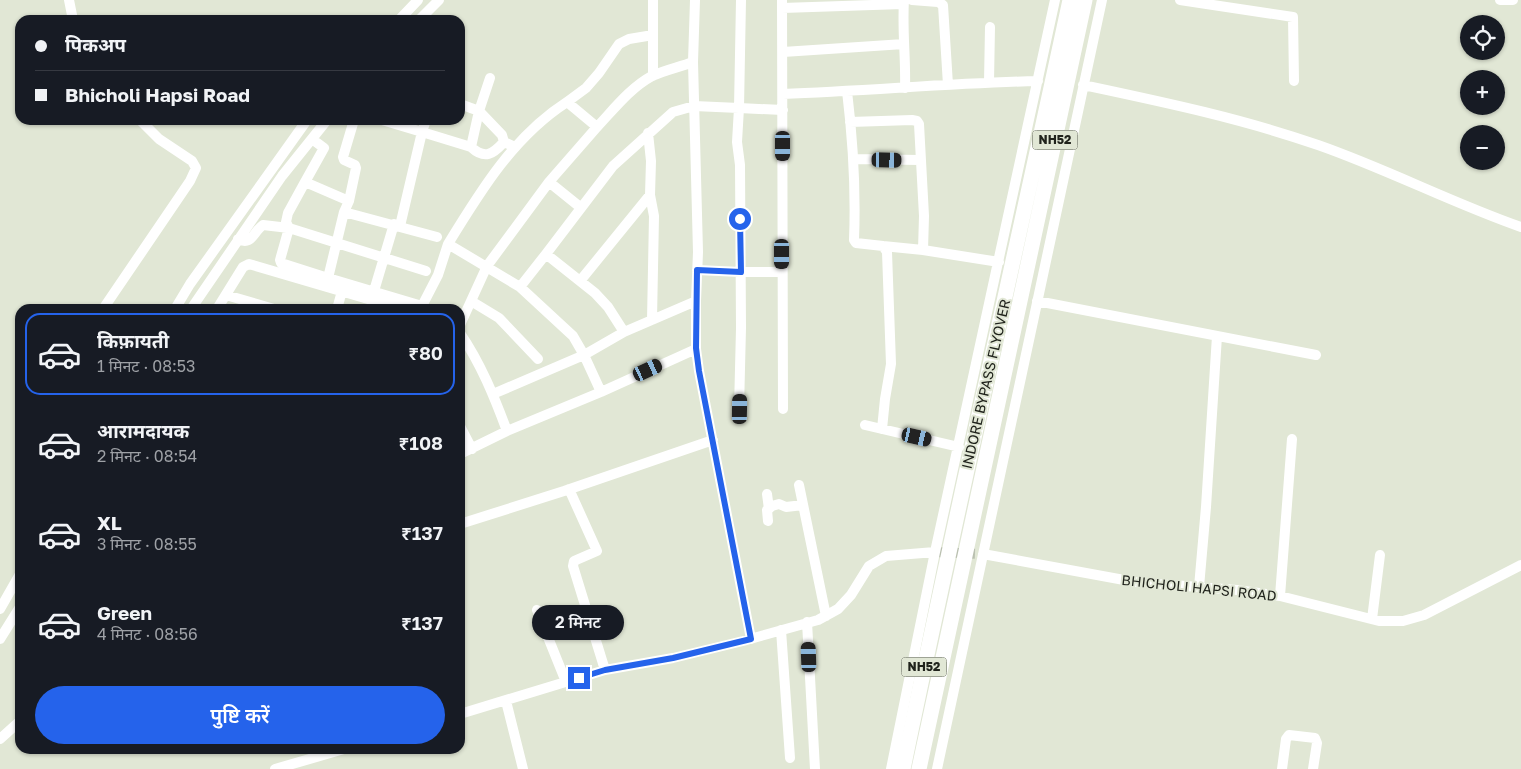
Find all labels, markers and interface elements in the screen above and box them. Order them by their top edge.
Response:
map controls [1460,15,1505,170]
button: locate [1460,15,1505,60]
text: पिकअप [65,33,126,56]
button: + [1460,70,1505,115]
text: Bhicholi Hapsi Road [65,83,250,106]
button: − [1460,125,1505,170]
road number: NH52 [1032,130,1078,150]
car [775,131,790,161]
car [871,152,902,168]
route start [729,208,751,230]
car [774,239,789,269]
street label: INDORE BYPASS FLYOVER [958,297,1013,471]
text: किफ़ायती [97,329,169,352]
icon: car [37,332,82,377]
text: ₹80 [408,341,443,364]
text: 1 मिनट · 08:53 [97,356,195,376]
car [631,357,664,383]
car [732,394,747,424]
text: आरामदायक [97,419,189,442]
icon: car [37,422,82,467]
car [900,426,933,448]
text: ₹108 [399,431,443,454]
text: 2 मिनट · 08:54 [97,446,197,466]
text: XL [97,511,122,534]
icon: car [37,512,82,557]
text: ₹137 [401,521,443,544]
text: 3 मिनट · 08:55 [97,534,197,554]
street label: BHICHOLI HAPSI ROAD [1121,571,1277,604]
text: Green [97,601,152,624]
icon: car [37,602,82,647]
callout: 2 मिनट [533,606,625,640]
text: ₹137 [401,611,443,634]
text: 2 मिनट [555,612,601,632]
text: 4 मिनट · 08:56 [97,624,198,644]
car [800,642,817,672]
road number: NH52 [902,658,946,676]
route end [568,667,590,689]
button: पुष्टि करें [35,686,445,744]

